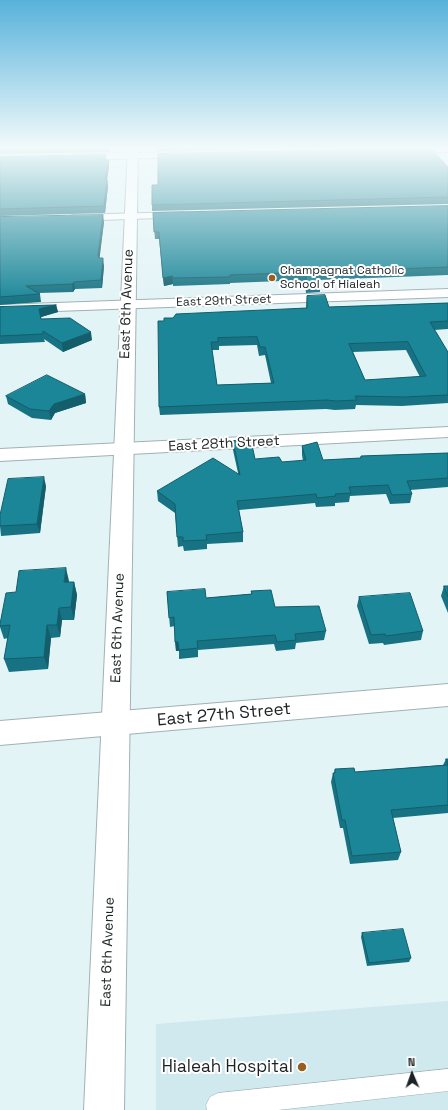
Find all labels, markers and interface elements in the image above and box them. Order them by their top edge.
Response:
street label: East 6th Avenue [117,249,137,359]
place label: Champagnat Catholic School of Hialeah [280,264,404,292]
marker: Champagnat Catholic School of Hialeah [267,273,277,283]
street label: East 29th Street [176,292,272,310]
street label: East 28th Street [168,433,280,455]
street label: East 6th Avenue [108,573,128,683]
street label: East 27th Street [156,699,292,731]
street label: East 6th Avenue [98,897,118,1007]
north arrow [392,1054,432,1094]
text: N [408,1055,416,1069]
place label: Hialeah Hospital [162,1057,293,1077]
marker: Hialeah Hospital [296,1061,308,1073]

